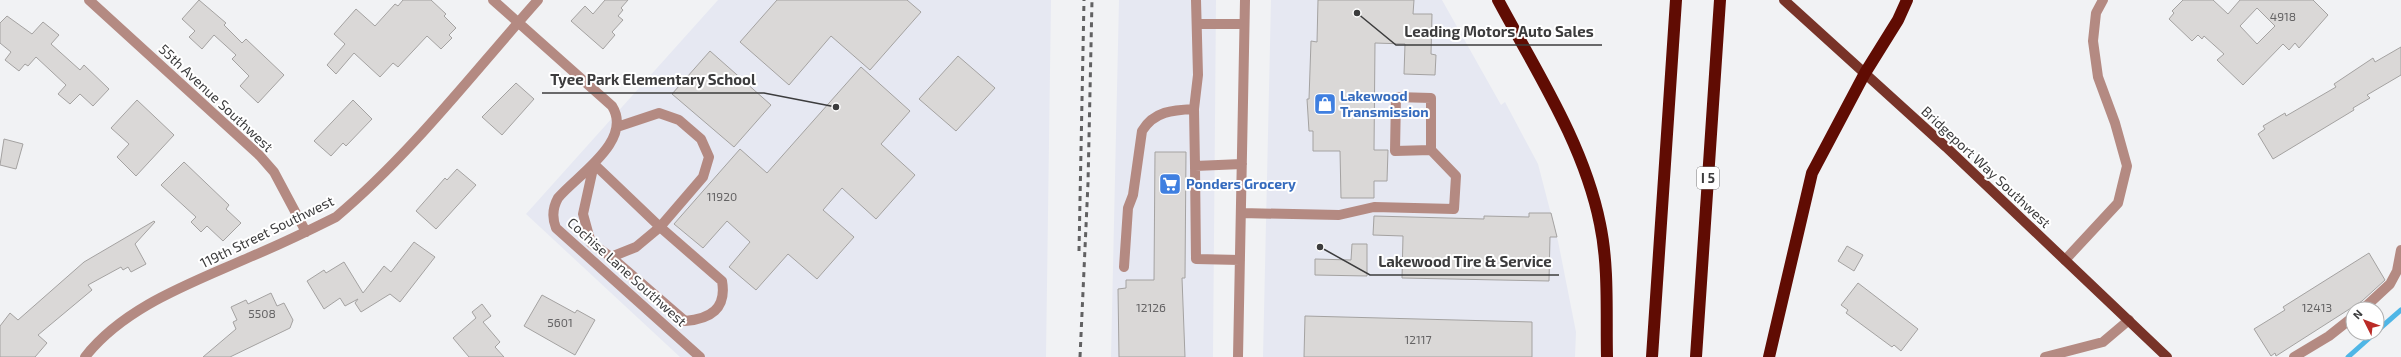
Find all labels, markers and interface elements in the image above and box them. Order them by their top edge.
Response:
house number: 4918 [2270,9,2296,23]
callout: Leading Motors Auto Sales [1396,18,1602,45]
text: Leading Motors Auto Sales [1404,22,1594,40]
street label: 55th Avenue Southwest [156,40,277,155]
callout: Tyee Park Elementary School [542,66,764,93]
text: Tyee Park Elementary School [550,70,756,89]
place label: Lakewood Transmission [1340,87,1429,120]
shop icon: Lakewood Transmission [1312,91,1338,117]
street label: Bridgeport Way Southwest [1918,102,2055,231]
road number: I 5 [1697,167,1719,189]
supermarket icon: Ponders Grocery [1157,171,1183,197]
place label: Ponders Grocery [1186,175,1296,192]
house number: 11920 [707,189,737,203]
street label: 119th Street Southwest [197,192,336,271]
street label: Cochise Lane Southwest [564,214,690,330]
callout: Lakewood Tire & Service [1370,248,1559,275]
text: Lakewood Tire & Service [1378,252,1552,270]
house number: 12126 [1136,300,1166,314]
house number: 12413 [2302,300,2332,314]
north arrow [2345,301,2385,341]
house number: 5508 [248,306,276,320]
text: N [2350,307,2365,321]
house number: 5601 [547,315,573,329]
house number: 12117 [1404,332,1432,346]

